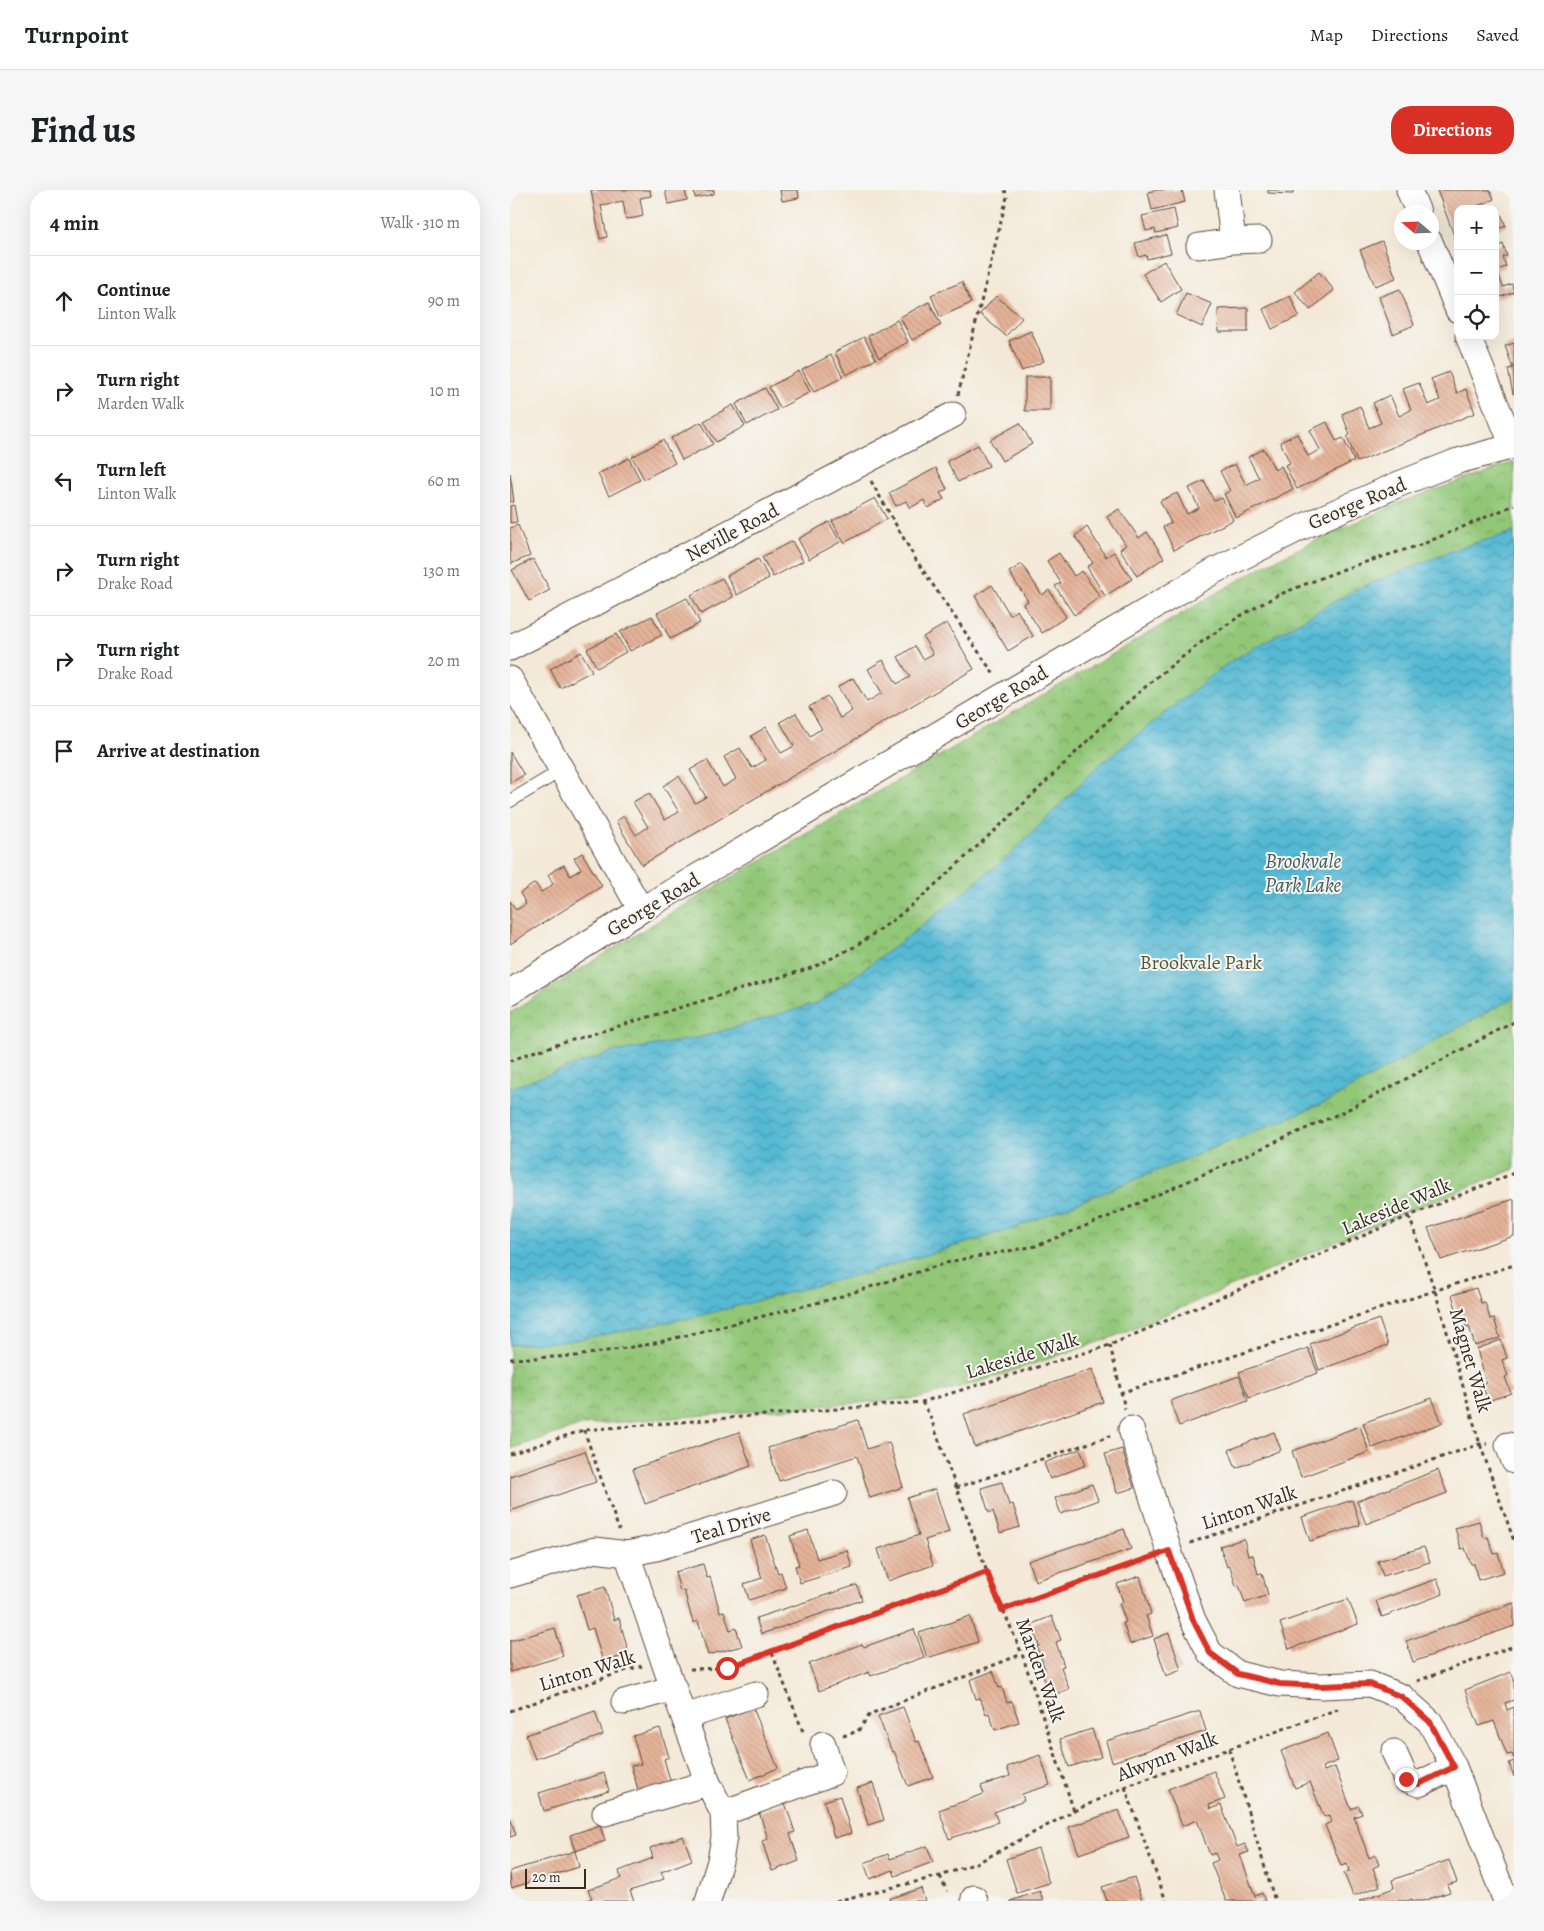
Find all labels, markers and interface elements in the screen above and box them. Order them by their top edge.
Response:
text: Turnpoint [25,19,129,51]
text: Map [1310,23,1343,47]
text: Directions [1371,23,1448,47]
text: Saved [1476,23,1519,47]
text: Find us [30,106,136,154]
button: Directions [1391,106,1514,154]
north arrow [1394,205,1439,250]
map controls [1454,205,1499,340]
button: + [1454,205,1499,250]
text: 4 min [50,209,99,237]
text: Walk · 310 m [380,212,460,234]
button: − [1454,250,1499,295]
text: Continue [97,277,171,303]
icon: ahead [50,287,78,315]
text: 90 m [428,290,460,312]
button: locate [1454,295,1499,340]
text: Linton Walk [97,303,177,325]
text: Turn right [97,367,179,393]
icon: right [50,377,78,405]
text: 10 m [430,380,460,402]
text: Marden Walk [97,393,184,415]
text: Turn left [97,457,166,483]
icon: left [50,467,78,495]
text: 60 m [428,470,460,492]
street label: George Road [1304,471,1411,536]
text: Linton Walk [97,483,177,505]
street label: Neville Road [681,497,784,568]
text: Turn right [97,547,179,573]
icon: right [50,557,78,585]
text: 130 m [423,560,460,582]
text: Drake Road [97,573,173,595]
text: Turn right [97,637,179,663]
icon: right [50,647,78,675]
text: 20 m [427,650,460,672]
street label: George Road [950,659,1053,736]
text: Drake Road [97,663,173,685]
icon: arrive [50,737,78,765]
text: Arrive at destination [97,738,260,764]
water label: Brookvale Park Lake [1265,847,1342,899]
street label: George Road [602,866,705,943]
park label: Brookvale Park [1140,949,1262,976]
street label: Lakeside Walk [1337,1171,1455,1242]
street label: Magnet Walk [1443,1305,1498,1416]
street label: Lakeside Walk [963,1326,1082,1385]
street label: Linton Walk [1198,1479,1301,1536]
street label: Teal Drive [688,1501,774,1550]
street label: Marden Walk [1009,1614,1072,1726]
street label: Linton Walk [536,1643,639,1698]
route start [716,1657,739,1680]
street label: Alwynn Walk [1112,1725,1222,1788]
route end [1395,1768,1418,1791]
scale bar [525,1866,586,1889]
text: 20 m [532,1868,561,1887]

